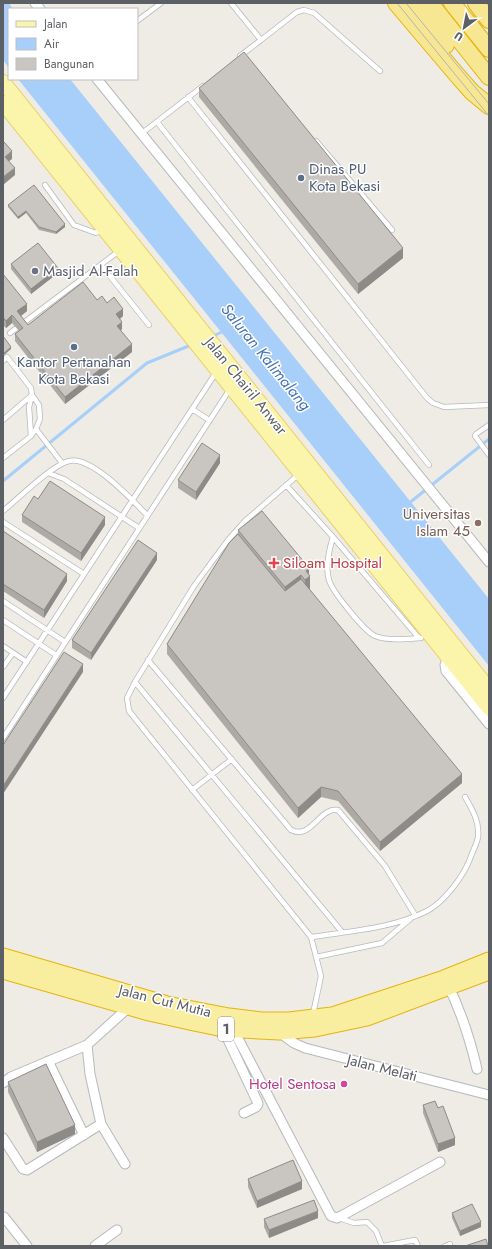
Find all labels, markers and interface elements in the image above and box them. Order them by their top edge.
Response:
legend [8,8,138,80]
north arrow [444,8,484,48]
text: Jalan [42,15,67,33]
text: U [451,28,466,45]
text: Air [44,35,60,53]
text: Bangunan [44,55,94,73]
place label: Dinas PU Kota Bekasi [309,158,380,197]
marker: Dinas PU Kota Bekasi [296,173,306,183]
place label: Masjid Al-Falah [43,260,138,282]
marker: Masjid Al-Falah [30,266,40,276]
water label: Saluran Kalimalang [216,299,317,416]
street label: Jalan Chairil Anwar [198,331,293,440]
marker: Kantor Pertanahan Kota Bekasi [69,342,79,352]
place label: Kantor Pertanahan Kota Bekasi [17,351,131,390]
place label: Universitas Islam 45 [403,503,470,542]
marker: Universitas Islam 45 [473,518,483,528]
place label: Siloam Hospital [283,552,382,574]
marker: Siloam Hospital [268,557,280,569]
street label: Jalan Cut Mutia [114,978,214,1023]
road number: 1 [218,1017,234,1041]
street label: Jalan Melati [343,1048,420,1087]
place label: Hotel Sentosa [249,1073,336,1095]
marker: Hotel Sentosa [339,1079,349,1089]

